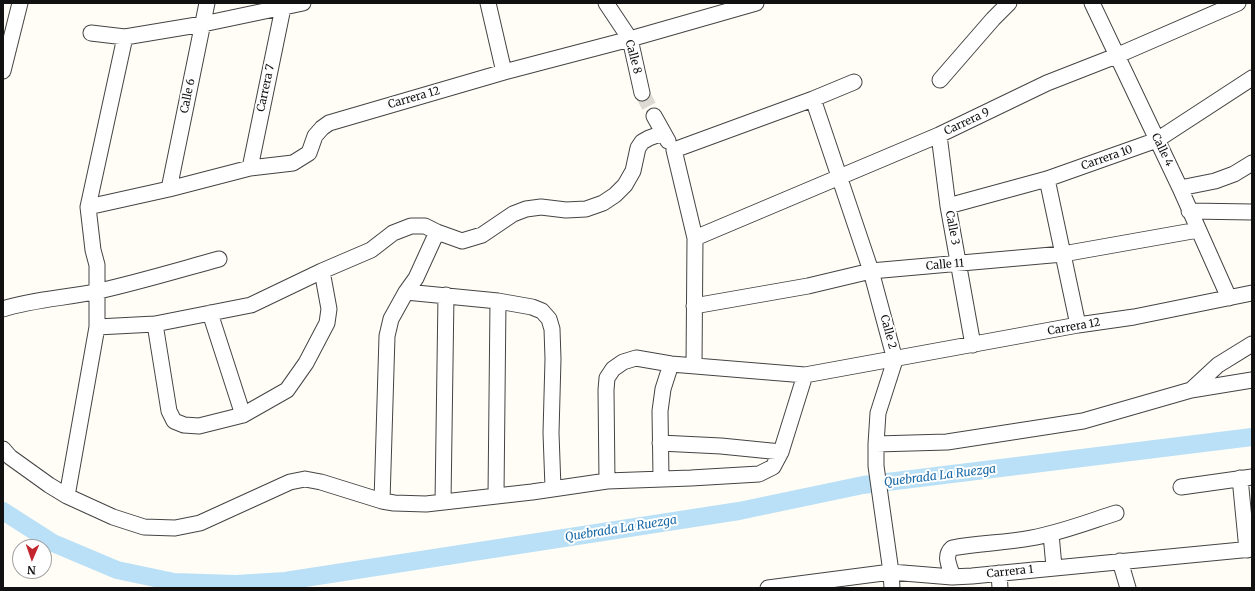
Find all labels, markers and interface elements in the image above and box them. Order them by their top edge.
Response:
street label: Calle 8 [622,38,644,76]
street label: Carrera 7 [255,63,277,113]
street label: Calle 6 [178,77,198,115]
street label: Carrera 12 [387,84,441,112]
street label: Carrera 9 [942,106,992,138]
street label: Calle 4 [1148,131,1176,169]
street label: Carrera 10 [1080,143,1134,173]
street label: Calle 3 [942,210,962,246]
street label: Calle 11 [925,257,965,273]
street label: Calle 2 [877,313,899,351]
street label: Carrera 12 [1047,316,1101,338]
water label: Quebrada La Ruezga [883,462,997,490]
water label: Quebrada La Ruezga [564,513,678,545]
north arrow [12,539,52,579]
text: N [27,563,36,577]
street label: Carrera 1 [986,563,1034,581]

